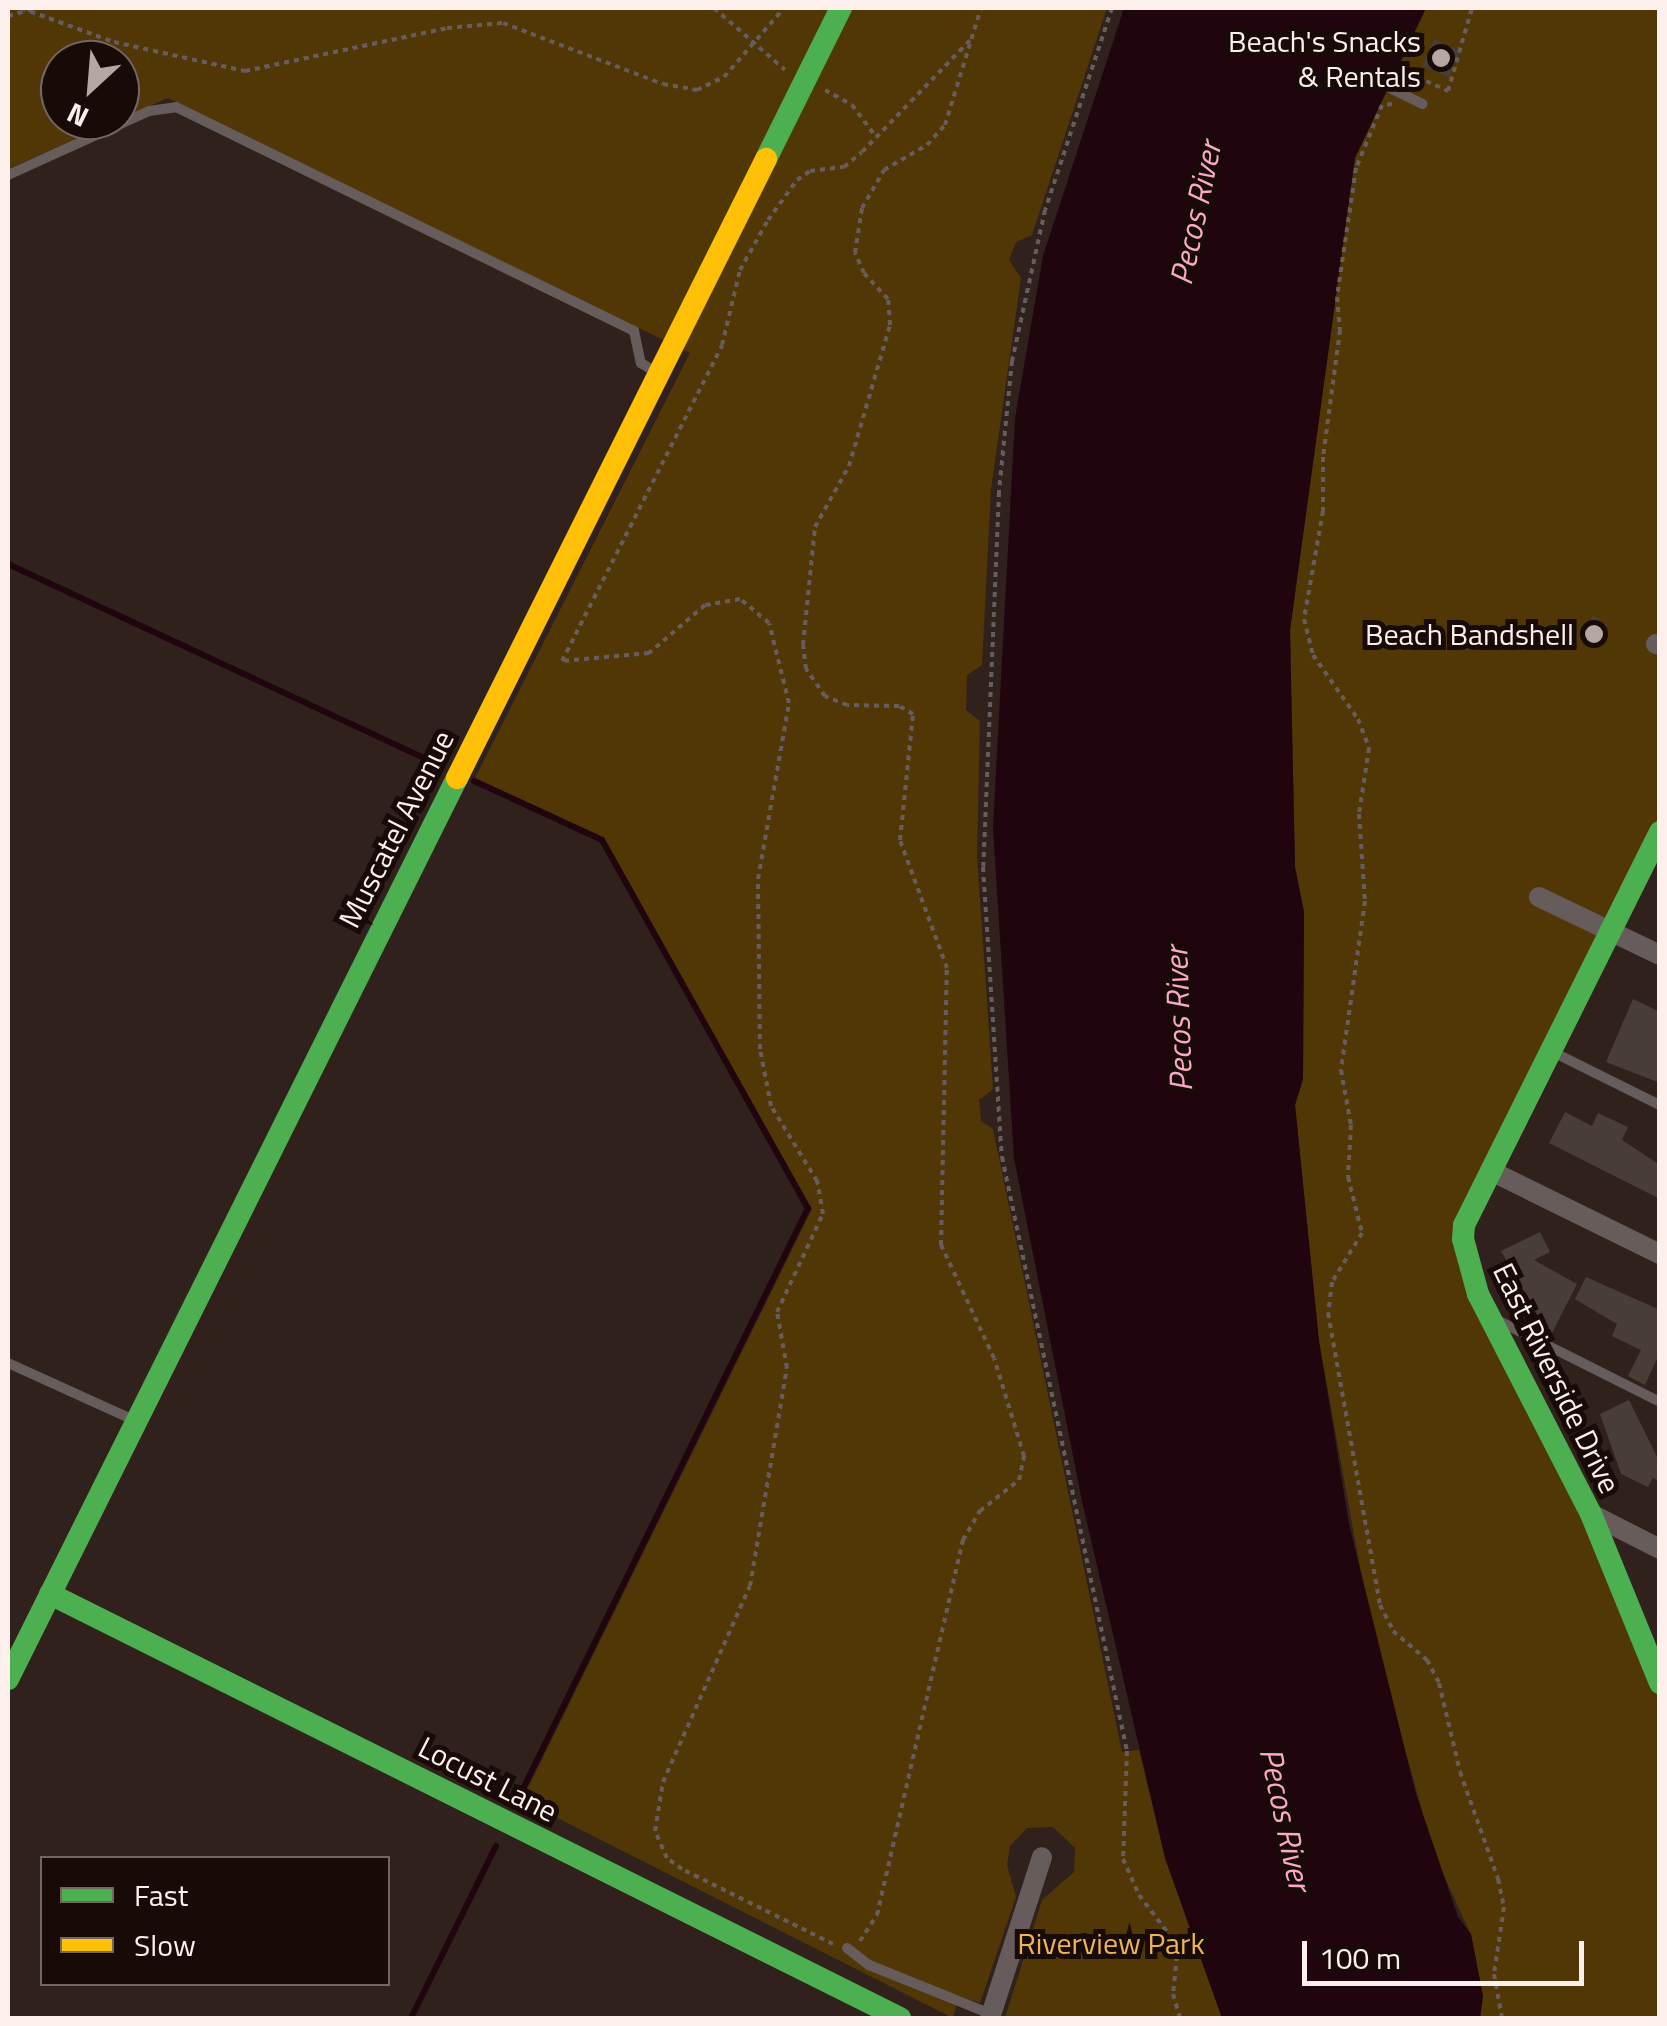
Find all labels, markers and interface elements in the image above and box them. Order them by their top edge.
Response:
place label: Beach's Snacks & Rentals [1228,23,1421,94]
north arrow [40,40,140,140]
marker: Beach's Snacks & Rentals [1430,47,1452,69]
text: N [59,92,96,139]
water label: Pecos River [1161,138,1229,288]
place label: Beach Bandshell [1365,616,1574,652]
marker: Beach Bandshell [1583,623,1605,645]
street label: Muscatel Avenue [331,724,461,934]
water label: Pecos River [1156,946,1200,1092]
street label: East Riverside Drive [1486,1257,1628,1499]
street label: Locust Lane [413,1729,563,1829]
water label: Pecos River [1252,1744,1320,1894]
legend [40,1856,390,1986]
text: Fast [134,1872,188,1918]
scale bar [1307,1921,1590,1983]
text: Slow [134,1922,196,1968]
park label: Riverview Park [1017,1925,1205,1961]
text: 100 m [1319,1935,1401,1981]

